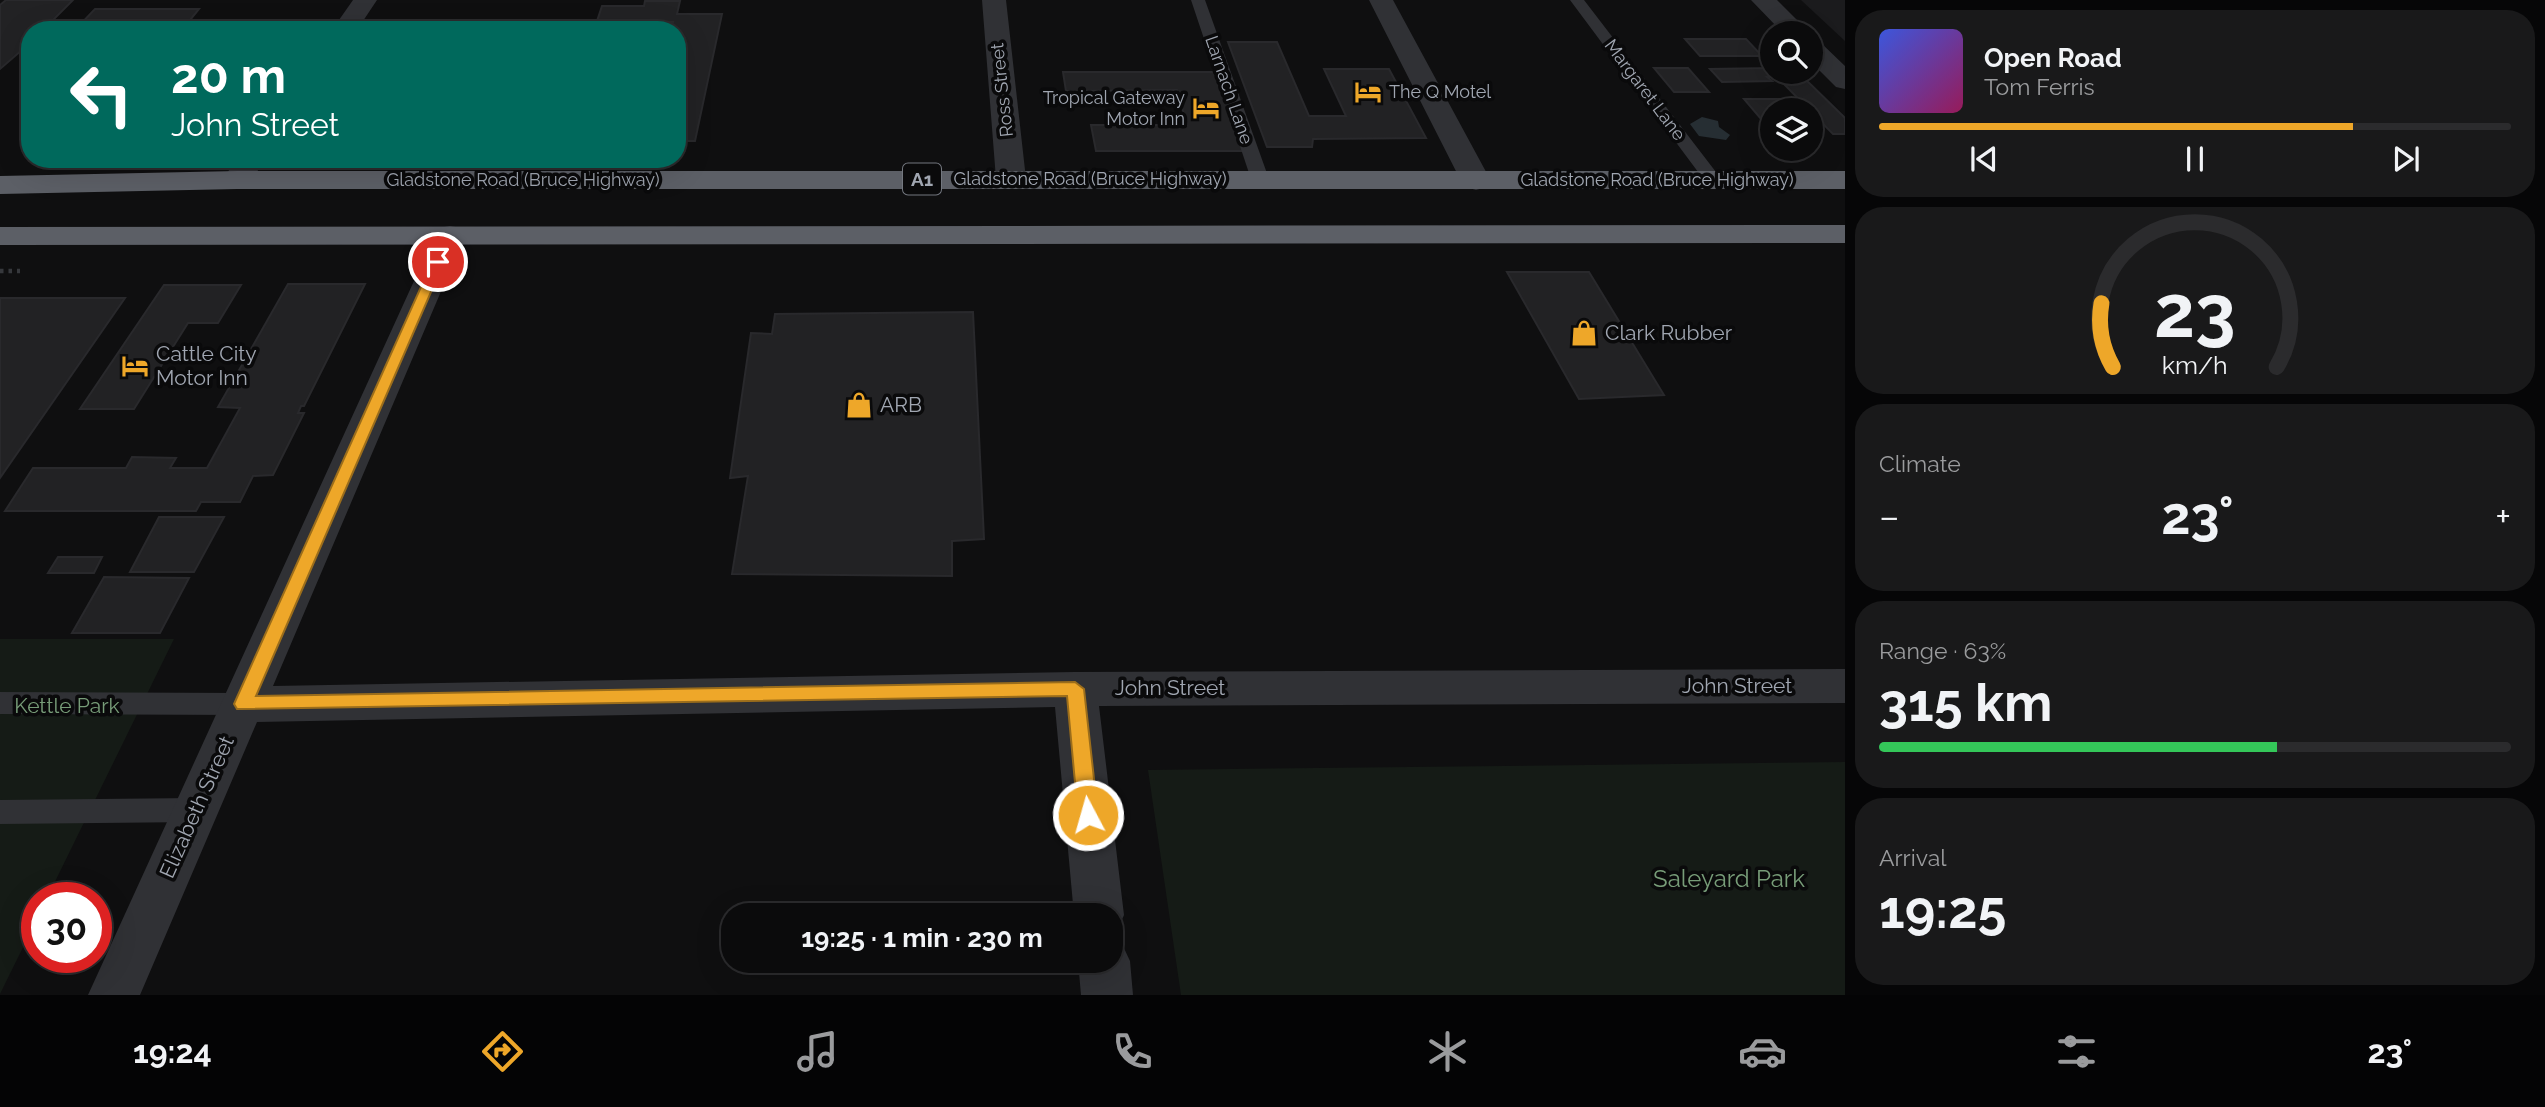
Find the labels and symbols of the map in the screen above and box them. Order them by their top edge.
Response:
street label: Larnach Lane [1201,33,1258,147]
street label: Margaret Lane [1601,35,1690,145]
street label: Ross Street [986,42,1017,138]
hotel icon: The Q Motel [1353,77,1383,107]
place label: The Q Motel [1389,81,1491,102]
place label: Tropical Gateway Motor Inn [1043,87,1185,129]
hotel icon: Tropical Gateway Motor Inn [1191,93,1221,123]
road number: A1 [903,164,941,195]
street label: Gladstone Road (Bruce Highway) [953,168,1227,189]
street label: Gladstone Road (Bruce Highway) [386,169,660,190]
street label: Gladstone Road (Bruce Highway) [1520,169,1794,190]
pin [408,232,468,292]
shop icon: Clark Rubber [1569,318,1599,348]
place label: Clark Rubber [1605,320,1733,345]
place label: Cattle City Motor Inn [156,341,257,390]
hotel icon: Cattle City Motor Inn [120,351,150,381]
shop icon: ARB [844,390,874,420]
place label: ARB [880,392,922,417]
street label: John Street [1682,673,1792,698]
street label: John Street [1115,675,1225,700]
park label: Kettle Park [14,693,120,718]
street label: Elizabeth Street [154,732,239,882]
position arrow [1051,778,1125,852]
park label: Saleyard Park [1653,864,1805,893]
speed limit sign: 30 [21,882,112,973]

